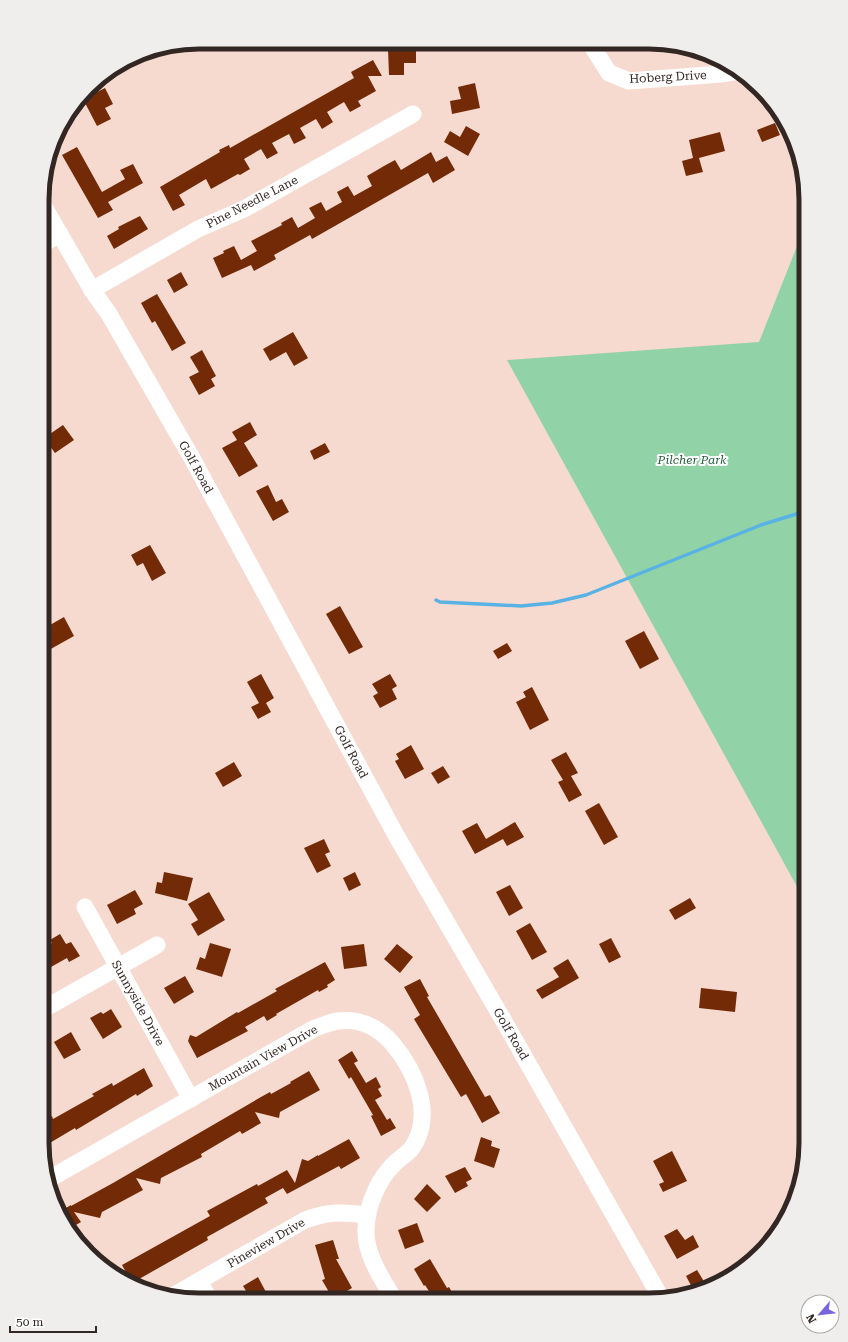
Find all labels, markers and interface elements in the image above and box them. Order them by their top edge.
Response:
street label: Hoberg Drive [629,68,707,86]
street label: Pine Needle Lane [204,173,301,231]
street label: Golf Road [176,438,216,496]
park label: Pilcher Park [657,453,727,467]
street label: Golf Road [331,723,371,781]
street label: Sunnyside Drive [109,958,167,1049]
street label: Golf Road [490,1005,532,1063]
street label: Mountain View Drive [206,1022,320,1094]
street label: Pineview Drive [225,1215,308,1271]
north arrow [800,1294,840,1334]
scale bar [10,1308,96,1334]
text: N [804,1311,819,1325]
text: 50 m [16,1315,43,1329]

